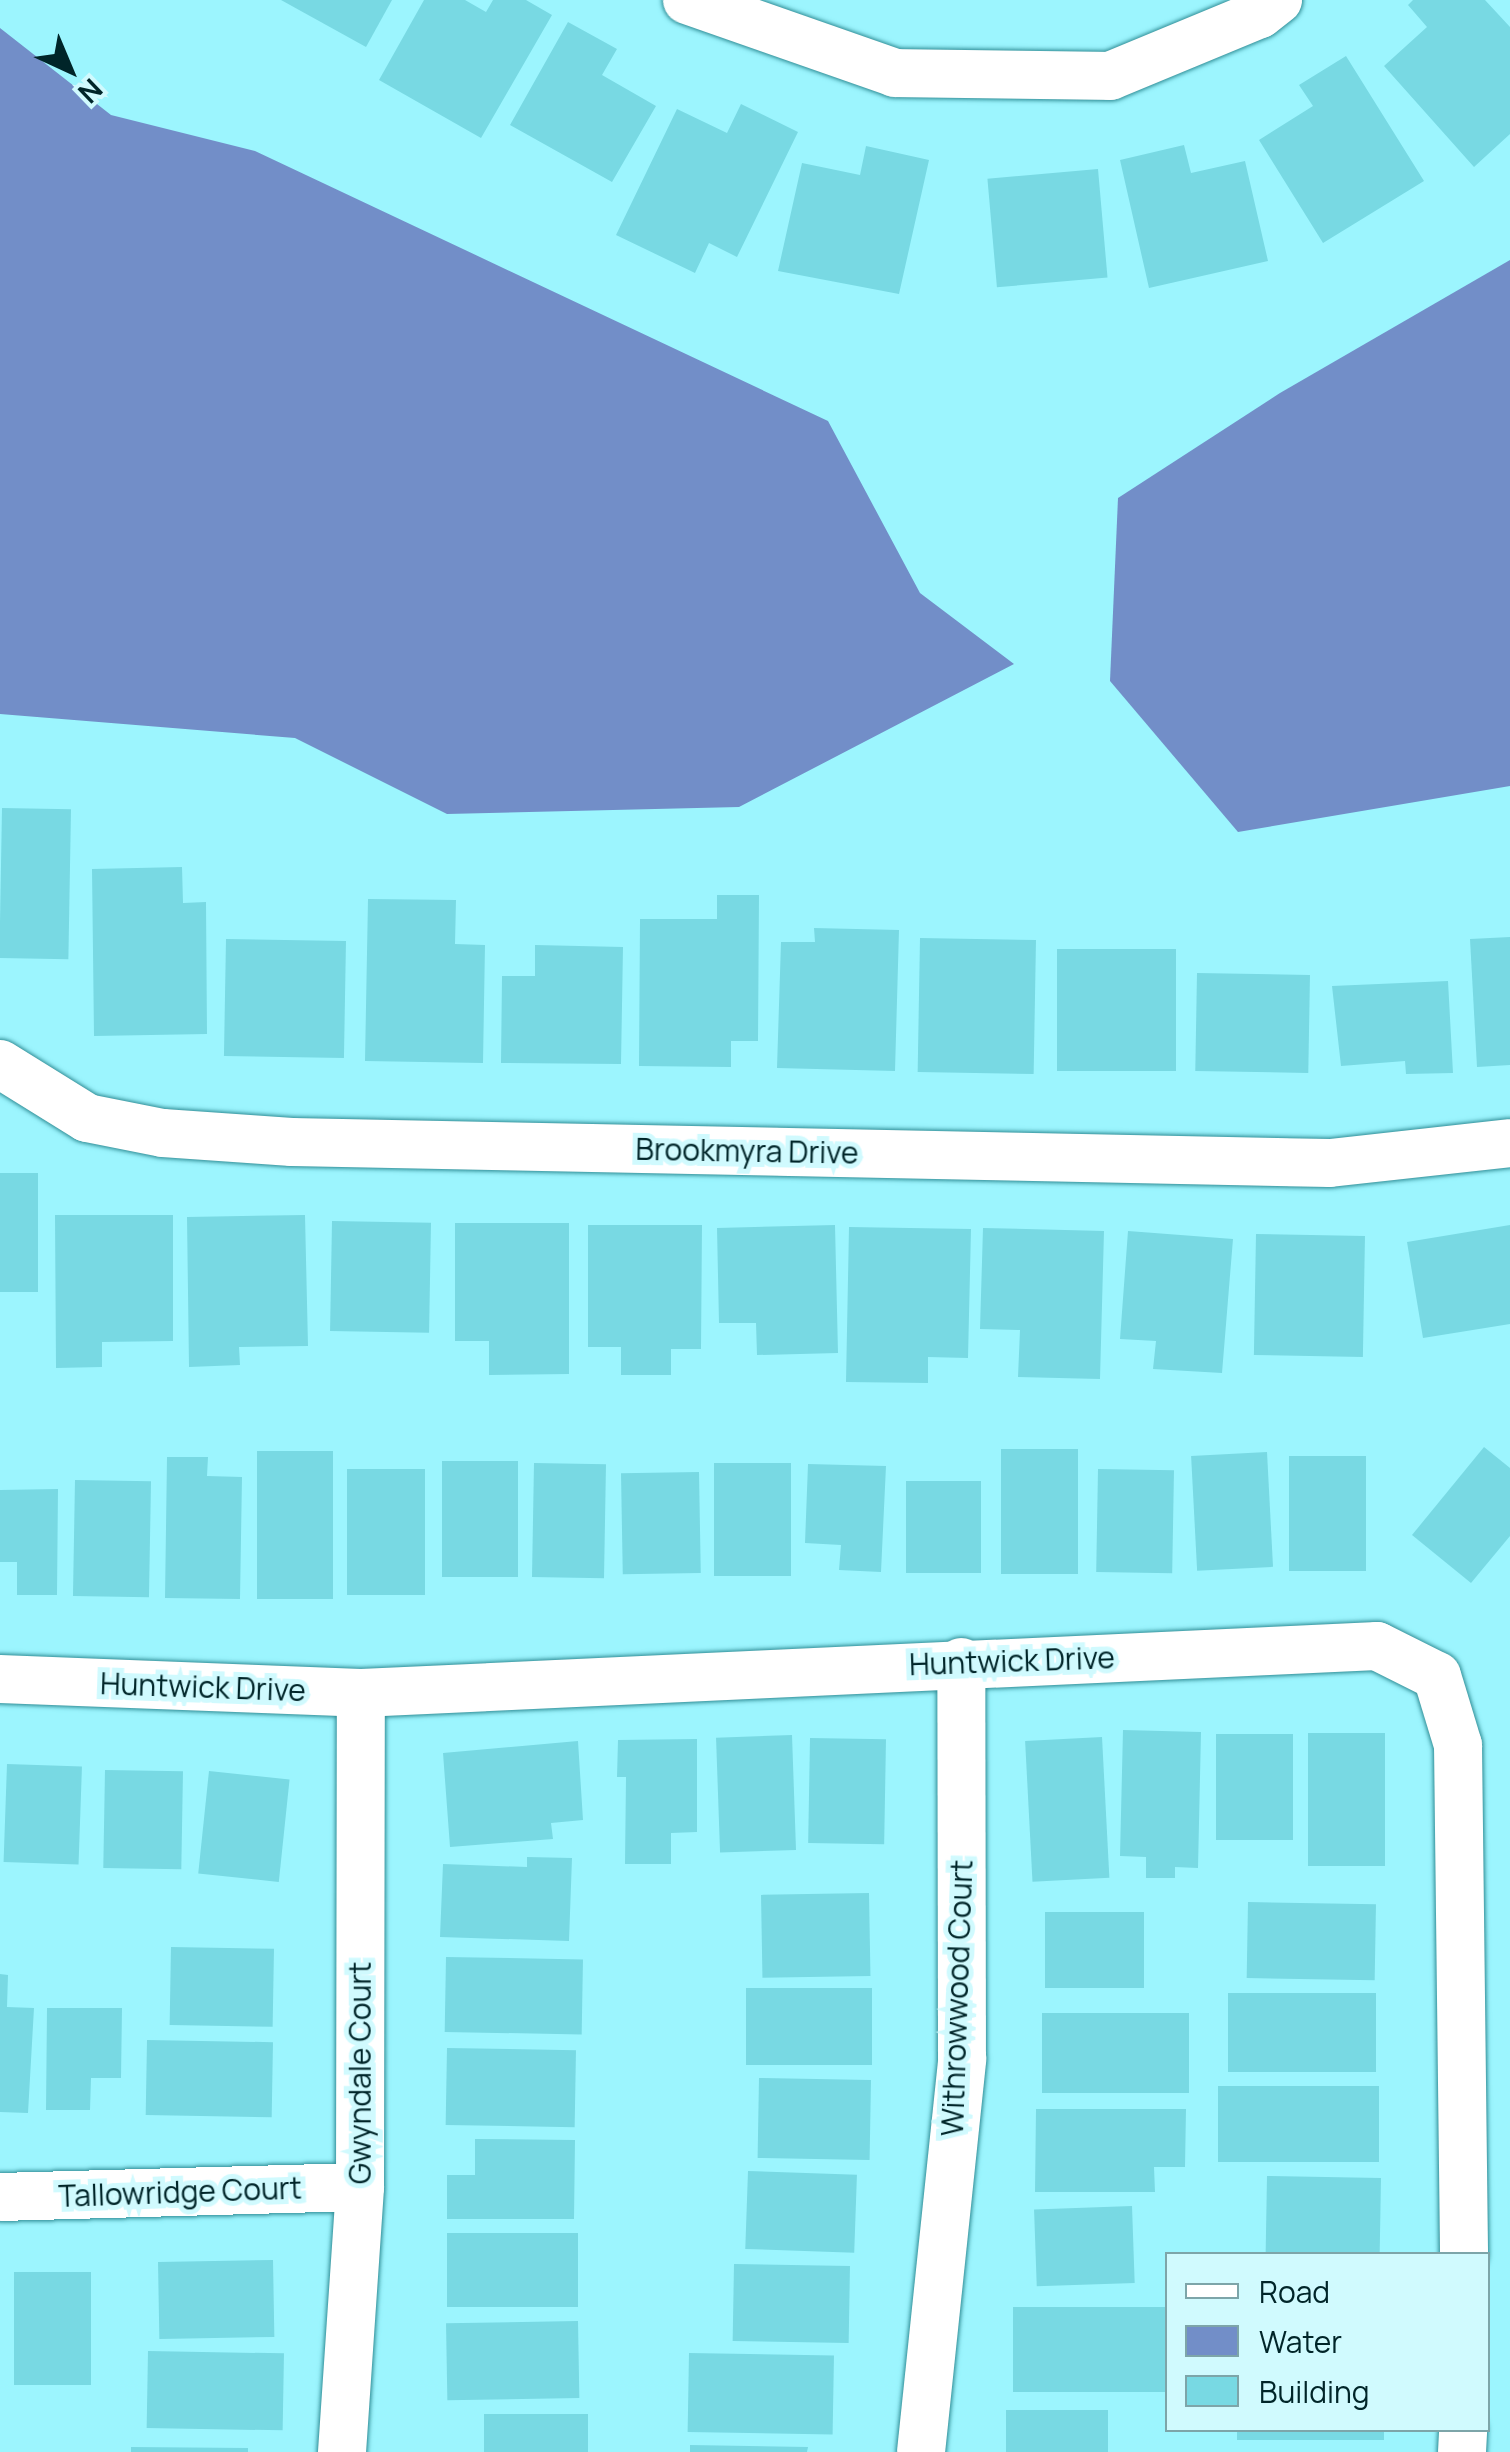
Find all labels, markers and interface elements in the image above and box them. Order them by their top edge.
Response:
north arrow [20,20,120,120]
text: N [70,71,111,112]
street label: Brookmyra Drive [635,1131,859,1171]
street label: Huntwick Drive [909,1639,1115,1683]
street label: Huntwick Drive [100,1665,306,1709]
street label: Withrowwood Court [934,1859,980,2137]
street label: Gwyndale Court [342,1962,378,2184]
street label: Tallowridge Court [58,2170,302,2214]
legend [1165,2252,1490,2432]
text: Road [1259,2271,1330,2312]
text: Water [1259,2321,1342,2362]
text: Building [1259,2371,1370,2412]

